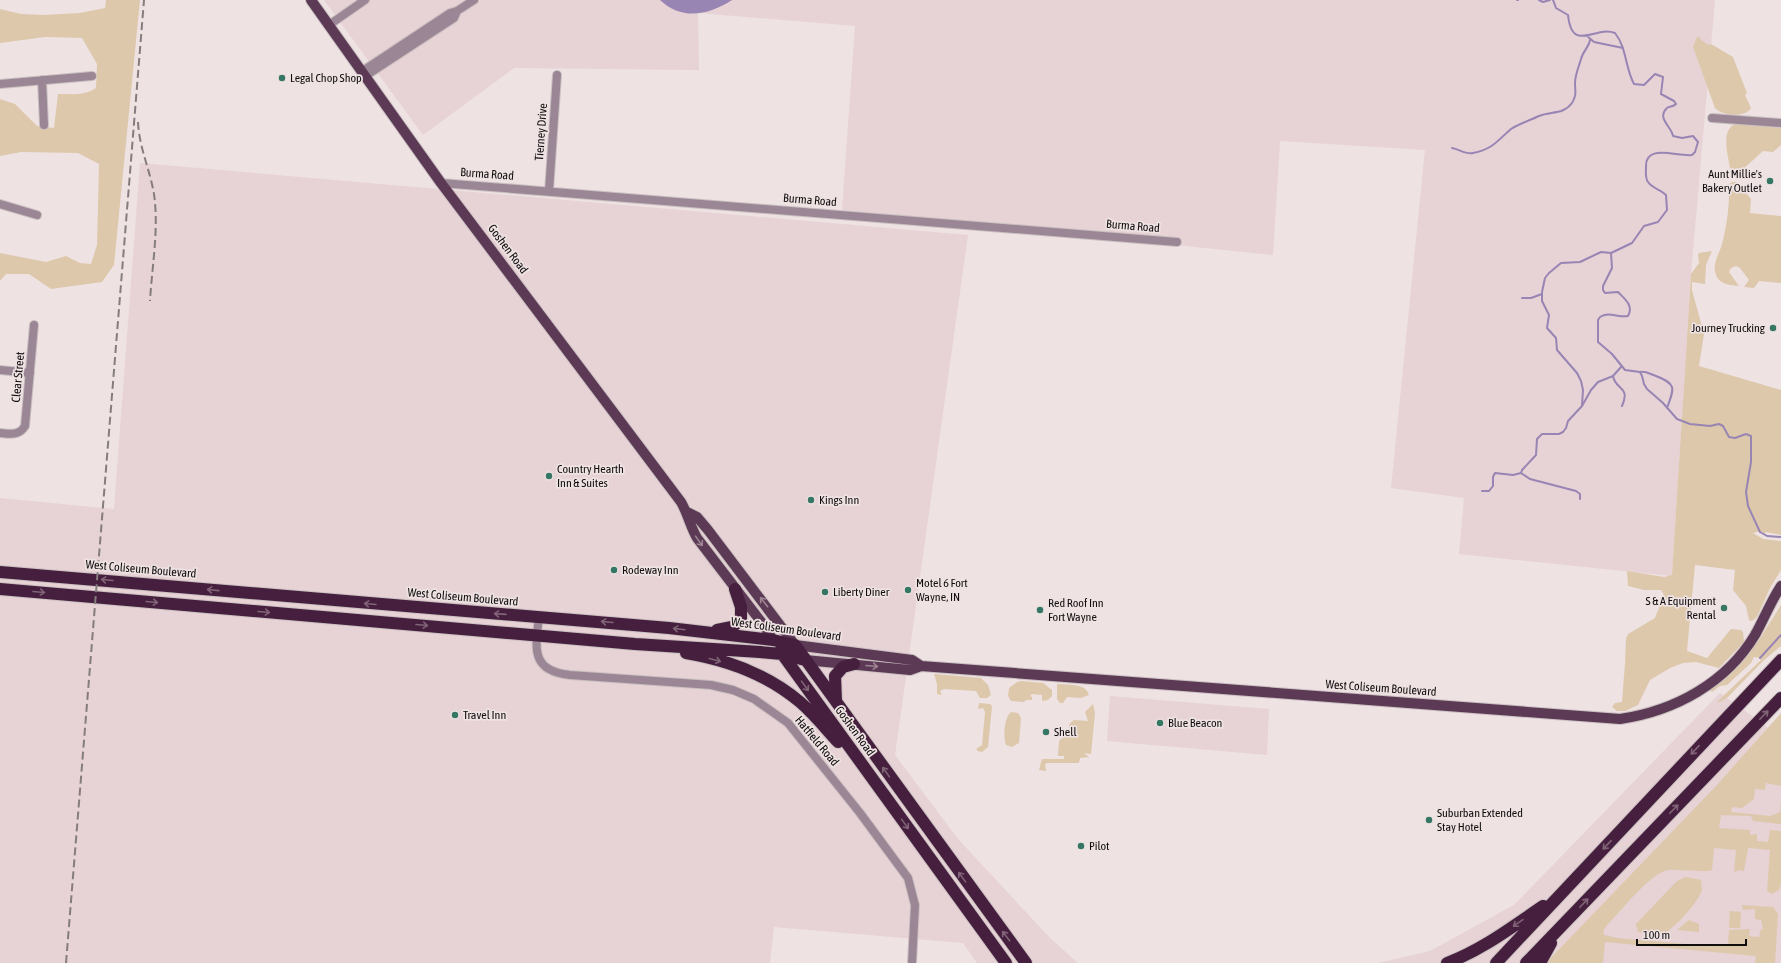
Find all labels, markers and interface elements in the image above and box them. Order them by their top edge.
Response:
place label: Legal Chop Shop [290,71,362,85]
marker: Legal Chop Shop [277,73,287,83]
street label: Tierney Drive [532,103,550,161]
street label: Burma Road [460,165,514,183]
place label: Aunt Millie's Bakery Outlet [1702,167,1763,195]
marker: Aunt Millie's Bakery Outlet [1765,176,1775,186]
street label: Burma Road [783,191,837,209]
street label: Burma Road [1106,217,1160,235]
street label: Goshen Road [485,222,531,276]
place label: Journey Trucking [1691,321,1766,335]
marker: Journey Trucking [1768,323,1778,333]
street label: Clear Street [9,350,27,403]
place label: Country Hearth Inn & Suites [557,462,624,490]
marker: Country Hearth Inn & Suites [544,471,554,481]
place label: Kings Inn [819,493,859,507]
marker: Kings Inn [806,495,816,505]
one-way arrow [695,535,703,546]
street label: West Coliseum Boulevard [85,557,197,581]
place label: Rodeway Inn [622,563,679,577]
marker: Rodeway Inn [609,565,619,575]
place label: Motel 6 Fort Wayne, IN [916,576,968,604]
one-way arrow [101,577,114,584]
street label: West Coliseum Boulevard [407,585,519,609]
place label: Liberty Diner [833,585,890,599]
marker: Motel 6 Fort Wayne, IN [903,585,913,595]
one-way arrow [207,586,220,594]
marker: Liberty Diner [820,587,830,597]
one-way arrow [32,588,45,596]
place label: S & A Equipment Rental [1645,594,1717,622]
place label: Red Roof Inn Fort Wayne [1048,596,1104,624]
one-way arrow [760,597,768,608]
one-way arrow [145,599,158,606]
one-way arrow [364,600,377,607]
marker: S & A Equipment Rental [1719,603,1729,613]
marker: Red Roof Inn Fort Wayne [1035,605,1045,615]
one-way arrow [257,608,270,615]
one-way arrow [494,611,507,618]
street label: West Coliseum Boulevard [730,614,842,644]
one-way arrow [601,619,614,626]
one-way arrow [415,621,428,628]
one-way arrow [673,625,686,633]
one-way arrow [708,657,721,664]
one-way arrow [865,662,878,670]
street label: West Coliseum Boulevard [1325,677,1437,699]
one-way arrow [800,680,809,691]
street label: Goshen Road [832,703,878,759]
place label: Travel Inn [463,708,506,722]
marker: Travel Inn [450,710,460,720]
one-way arrow [1760,710,1769,721]
street label: Hatfield Road [792,713,842,769]
place label: Blue Beacon [1168,716,1222,730]
marker: Blue Beacon [1155,718,1165,728]
place label: Shell [1054,725,1077,739]
marker: Shell [1041,727,1051,737]
one-way arrow [1691,744,1700,755]
one-way arrow [882,766,890,777]
one-way arrow [1670,804,1679,814]
place label: Suburban Extended Stay Hotel [1437,806,1523,834]
marker: Suburban Extended Stay Hotel [1424,815,1434,825]
one-way arrow [901,818,909,829]
place label: Pilot [1089,839,1110,853]
one-way arrow [1602,840,1612,850]
marker: Pilot [1076,841,1086,851]
one-way arrow [958,871,966,882]
one-way arrow [1579,898,1589,908]
one-way arrow [1513,919,1524,927]
scale bar [1637,921,1746,947]
text: 100 m [1643,928,1670,942]
one-way arrow [1001,930,1010,941]

